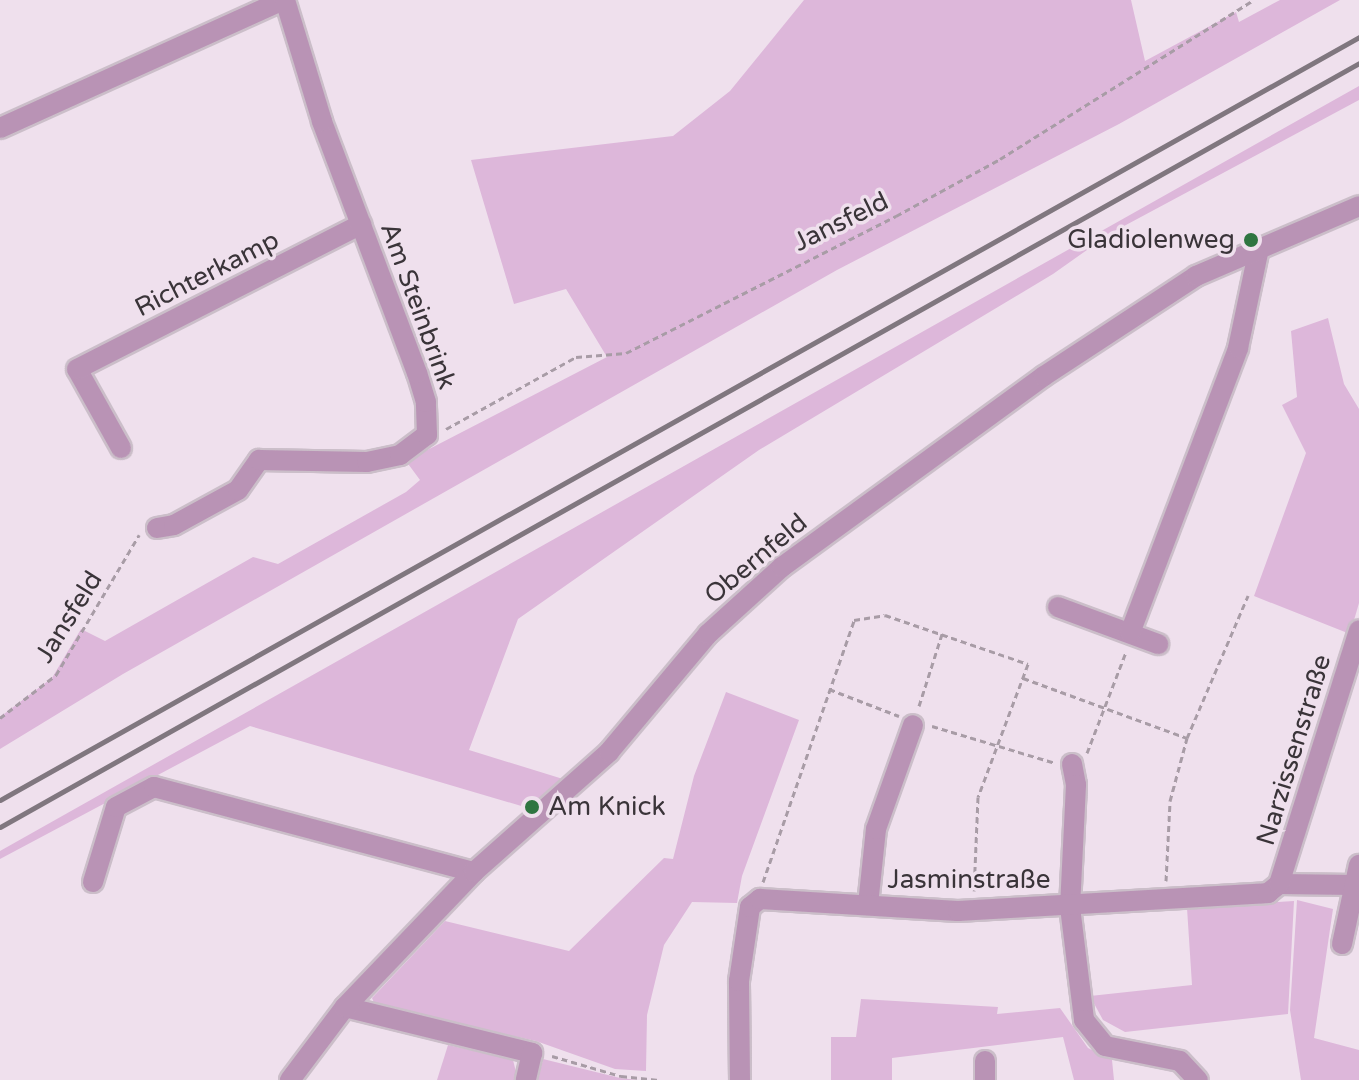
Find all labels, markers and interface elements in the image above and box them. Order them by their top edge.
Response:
street label: Jansfeld [788,186,894,258]
street label: Am Steinbrink [373,218,463,394]
street label: Richterkamp [130,224,284,324]
place label: Gladiolenweg [1067,224,1235,256]
marker: Gladiolenweg [1242,231,1260,249]
street label: Obernfeld [698,507,814,611]
street label: Jansfeld [29,566,109,668]
street label: Narzissenstraße [1250,651,1338,849]
place label: Am Knick [548,791,666,823]
marker: Am Knick [523,798,541,816]
street label: Jasminstraße [888,864,1050,896]

